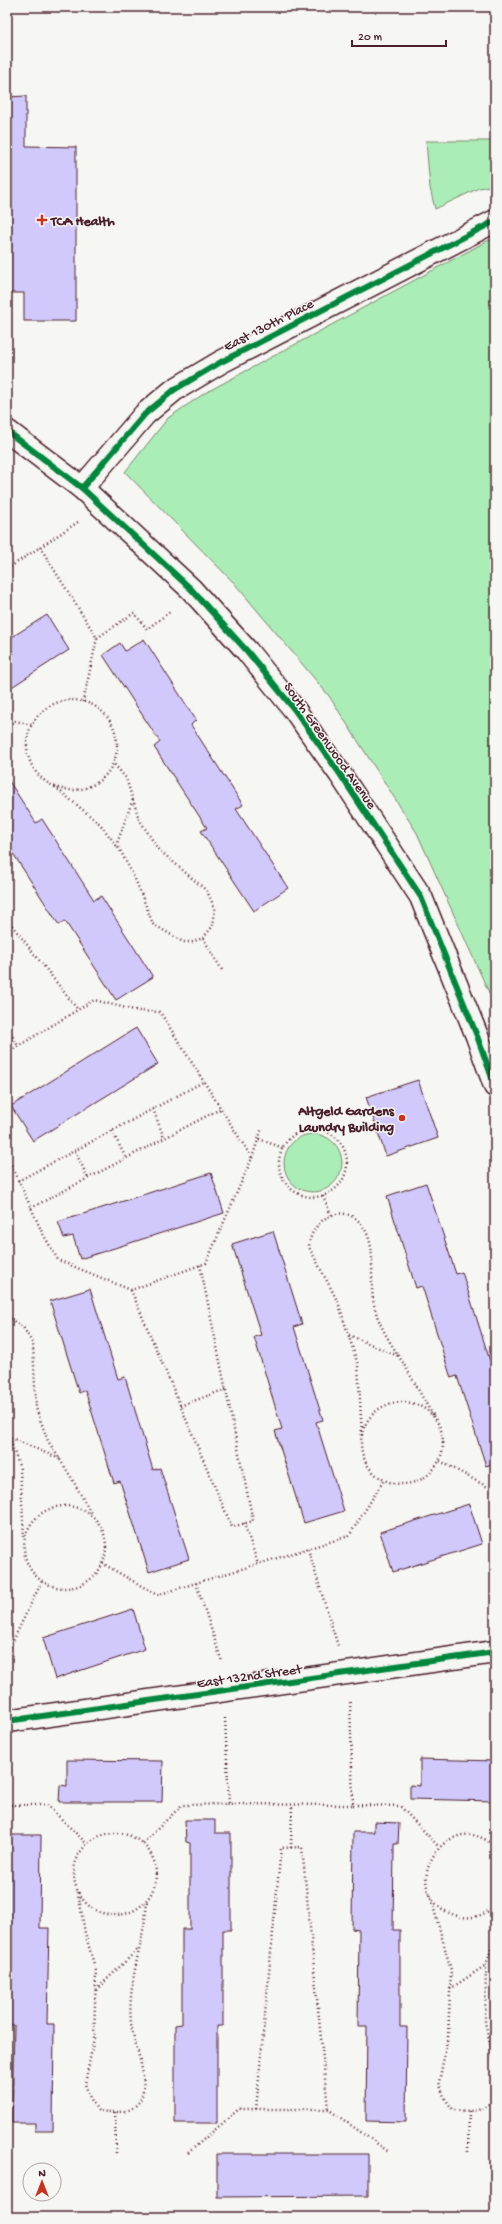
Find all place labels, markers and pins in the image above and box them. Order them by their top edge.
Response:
marker: TCA Health [36,214,48,226]
place label: TCA Health [50,214,115,231]
place label: Altgeld Gardens Laundry Building [297,1104,395,1137]
marker: Altgeld Gardens Laundry Building [397,1113,407,1123]

